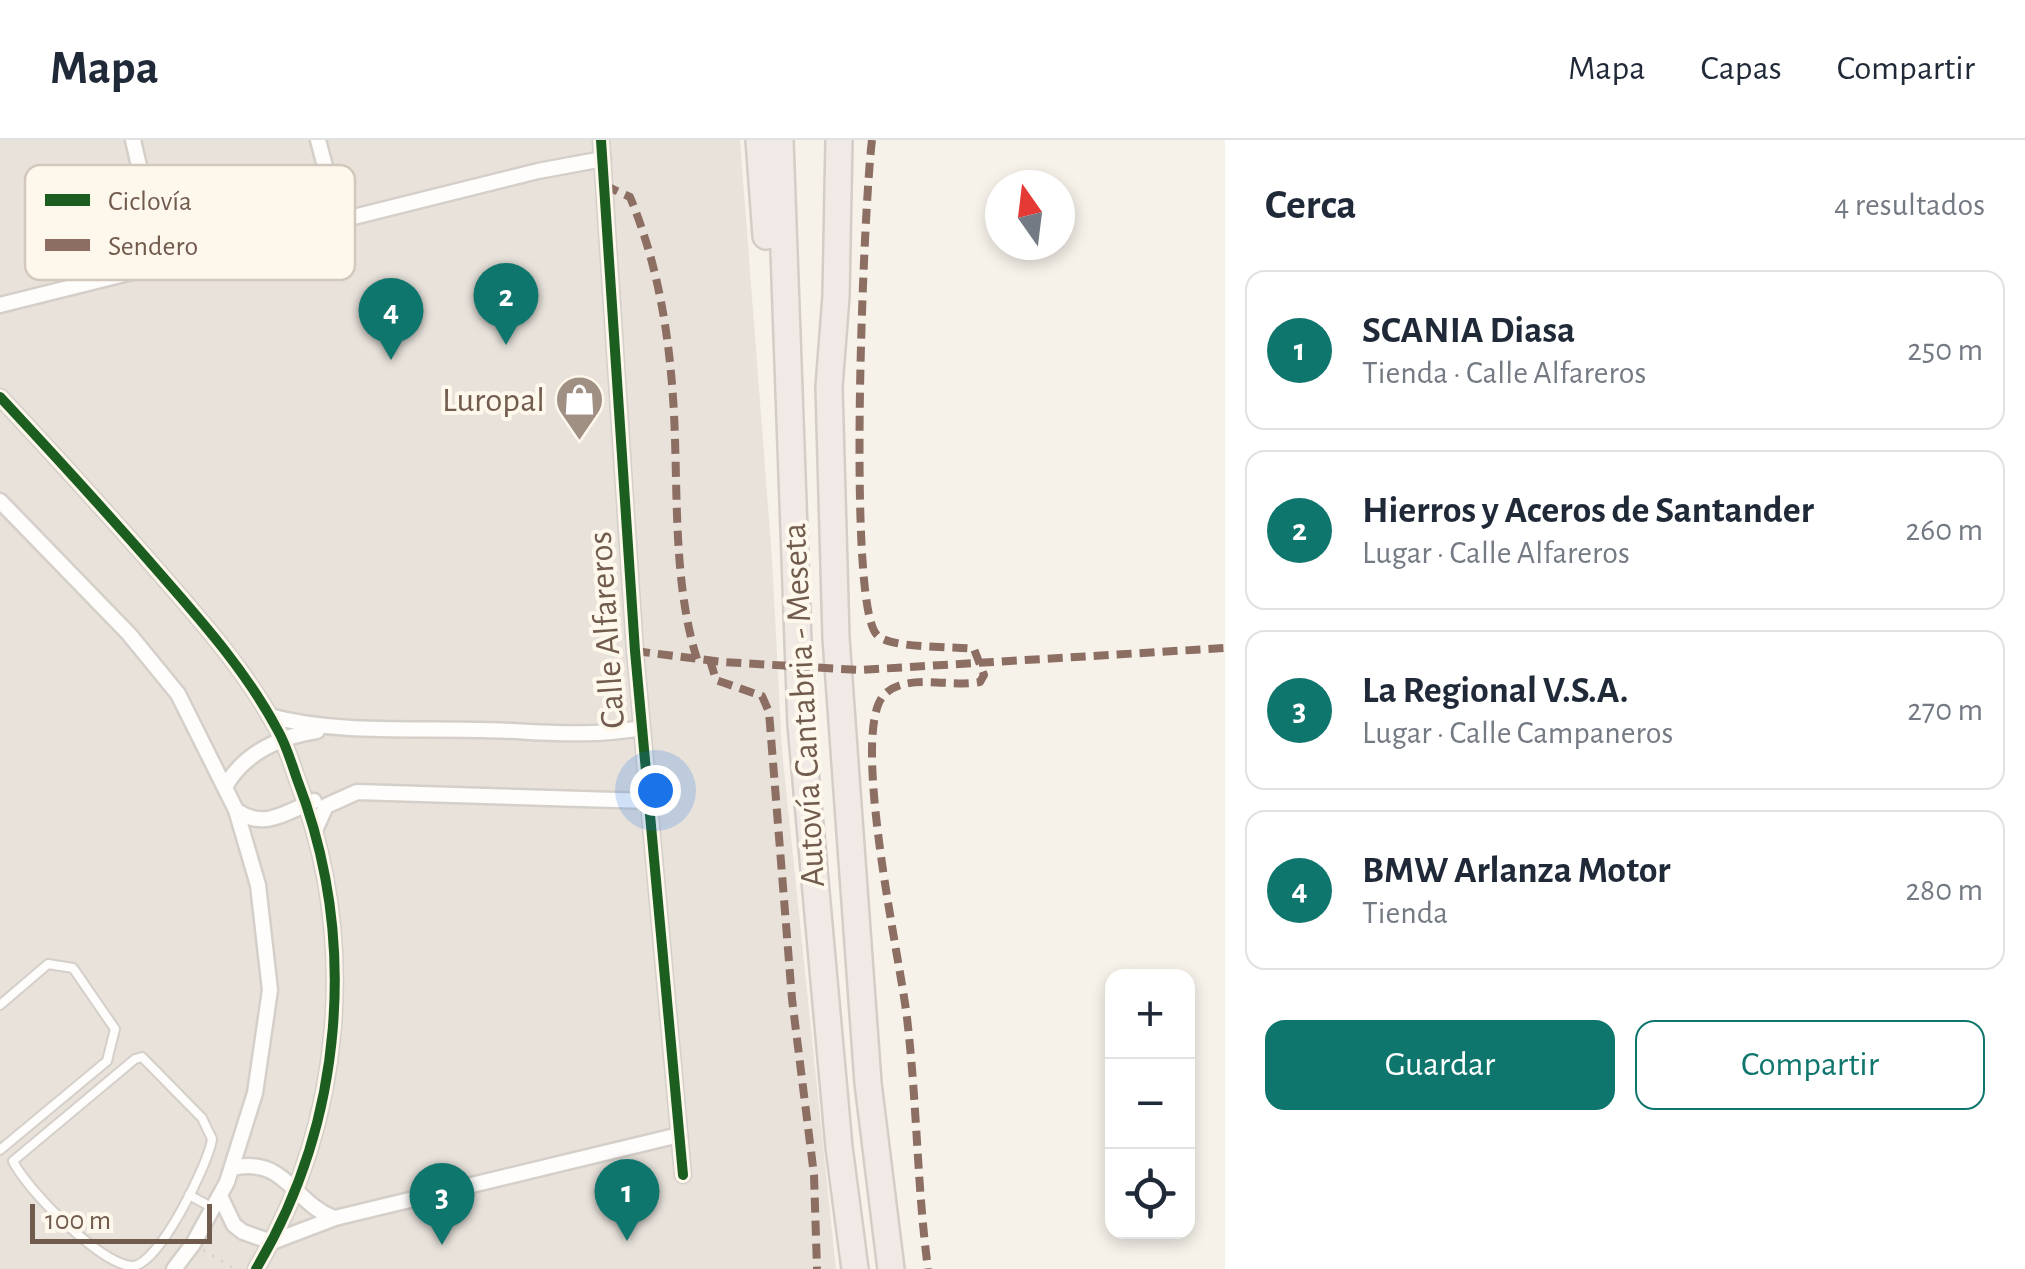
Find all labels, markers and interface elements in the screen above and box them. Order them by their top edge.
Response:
text: Mapa [50,45,159,93]
text: Mapa [1568,51,1645,86]
text: Capas [1700,51,1782,86]
text: Compartir [1837,51,1975,86]
legend [25,165,355,280]
north arrow [985,170,1075,260]
text: Cerca [1265,184,1356,226]
text: Ciclovía [108,188,192,216]
text: 4 resultados [1834,189,1985,221]
text: Sendero [108,233,198,261]
pin: 2 [474,262,538,345]
pin: 4 [358,278,424,360]
text: SCANIA Diasa [1362,312,1575,350]
text: 1 [1294,334,1305,366]
text: 250 m [1907,334,1983,366]
text: Tienda · Calle Alfareros [1362,357,1646,389]
shop icon: Luropal [554,374,606,442]
place label: Luropal [442,383,545,418]
text: Hierros y Aceros de Santander [1362,492,1814,530]
text: 2 [1292,514,1307,546]
text: 260 m [1906,514,1983,546]
street label: Autovía Cantabria - Meseta [777,522,831,888]
street label: Calle Alfareros [583,530,631,730]
text: Lugar · Calle Alfareros [1362,537,1630,569]
text: La Regional V.S.A. [1362,672,1628,710]
text: 3 [1293,694,1306,726]
text: 270 m [1907,694,1983,726]
text: Lugar · Calle Campaneros [1362,717,1673,749]
your location [630,765,681,816]
text: BMW Arlanza Motor [1362,852,1671,890]
text: 4 [1291,874,1308,906]
text: 280 m [1905,874,1983,906]
text: Tienda [1362,897,1448,929]
map controls [1105,969,1195,1239]
button: + [1105,969,1195,1059]
button: Guardar [1265,1020,1615,1110]
button: Compartir [1635,1020,1985,1110]
button: − [1105,1059,1195,1149]
button: locate [1105,1149,1195,1239]
pin: 1 [594,1158,660,1241]
pin: 3 [410,1162,474,1245]
scale bar [30,1199,212,1244]
text: 100 m [45,1207,111,1235]

